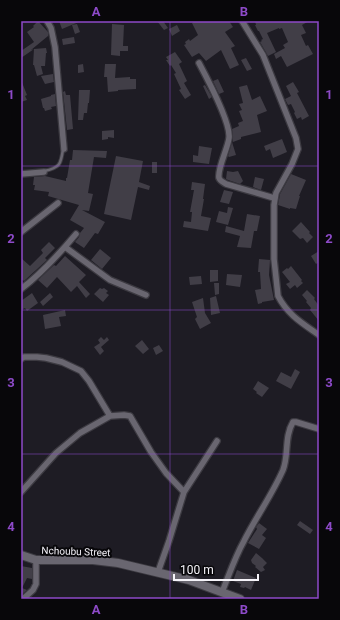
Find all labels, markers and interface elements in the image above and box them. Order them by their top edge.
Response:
text: A [92,4,101,19]
text: B [240,4,248,19]
text: 1 [7,87,15,102]
text: 1 [325,87,333,102]
text: 2 [7,231,15,246]
text: 2 [325,231,333,246]
text: 3 [7,375,15,390]
text: 3 [325,375,333,390]
text: 4 [7,519,15,534]
text: 4 [325,519,333,534]
street label: Nchoubu Street [41,545,111,558]
scale bar [174,556,258,582]
text: 100 m [180,563,214,577]
text: A [92,602,101,617]
text: B [240,602,248,617]

